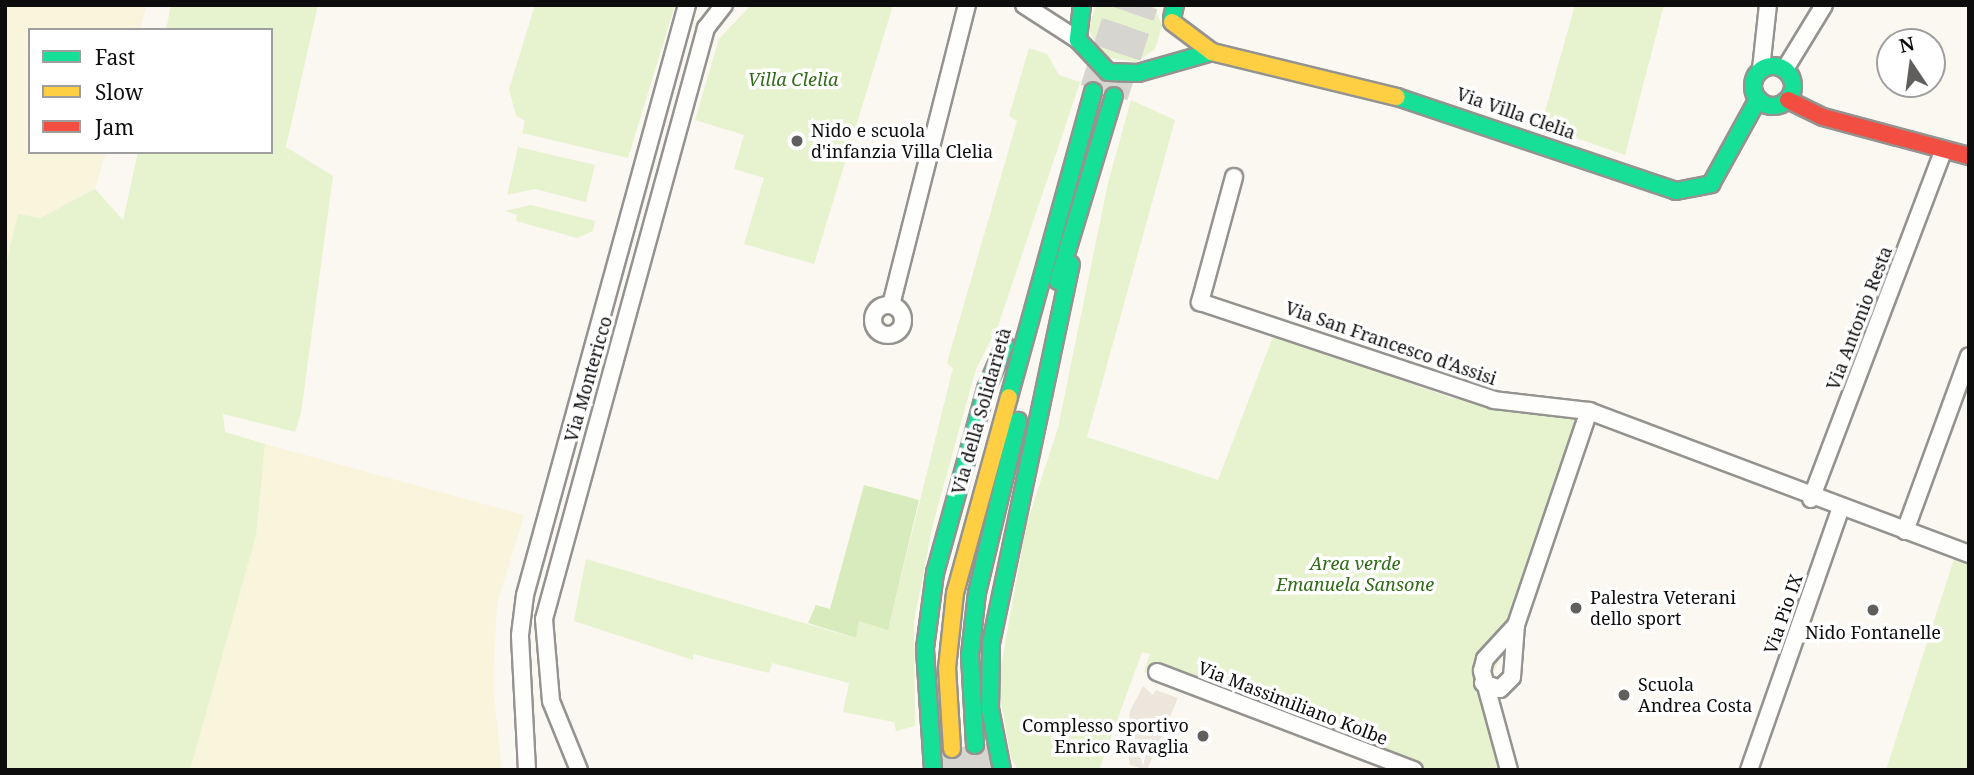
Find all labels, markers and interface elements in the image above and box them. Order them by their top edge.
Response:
legend [28,28,273,154]
north arrow [1876,28,1946,98]
text: N [1896,30,1917,59]
text: Fast [95,43,135,71]
park label: Villa Clelia [748,68,838,90]
text: Slow [95,78,143,106]
street label: Via Villa Clelia [1454,83,1578,143]
text: Jam [95,113,134,141]
place label: Nido e scuola d'infanzia Villa Clelia [811,120,993,162]
marker: Nido e scuola d'infanzia Villa Clelia [789,133,805,149]
street label: Via Antonio Resta [1822,243,1896,393]
street label: Via San Francesco d'Assisi [1282,297,1500,389]
street label: Via Montericco [560,314,616,444]
street label: Via della Solidarietà [947,325,1015,497]
park label: Area verde Emanuela Sansone [1276,553,1434,596]
street label: Via Pio IX [1759,571,1807,657]
place label: Palestra Veterani dello sport [1590,587,1736,630]
marker: Palestra Veterani dello sport [1568,600,1584,616]
marker: Nido Fontanelle [1865,602,1881,618]
place label: Nido Fontanelle [1805,621,1941,643]
street label: Via Massimiliano Kolbe [1195,657,1391,749]
place label: Scuola Andrea Costa [1638,674,1752,716]
marker: Scuola Andrea Costa [1616,687,1632,703]
place label: Complesso sportivo Enrico Ravaglia [1022,715,1189,758]
marker: Complesso sportivo Enrico Ravaglia [1195,728,1211,744]

